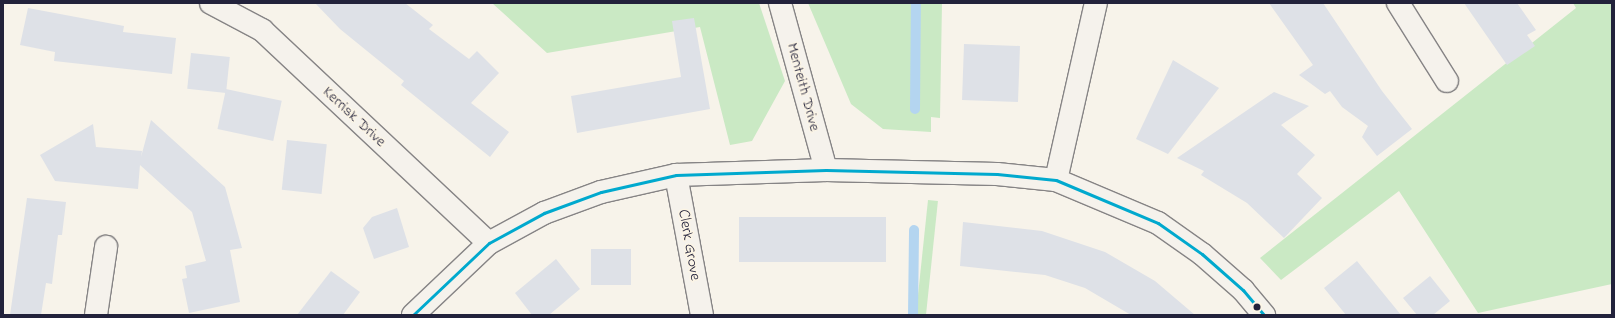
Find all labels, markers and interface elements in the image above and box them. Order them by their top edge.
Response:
street label: Menteith Drive [782,41,824,133]
street label: Kerrisk Drive [318,83,390,151]
street label: Clerk Grove [673,208,705,282]
unlabelled marker [1252,302,1262,312]

